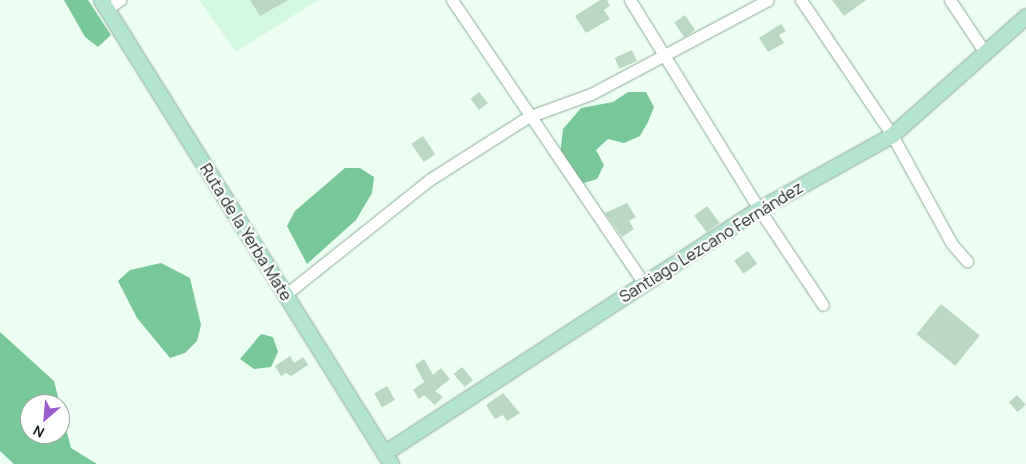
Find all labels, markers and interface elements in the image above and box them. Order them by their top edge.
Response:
street label: Ruta de la Yerba Mate [196,160,296,304]
street label: Santiago Lezcano Fernández [616,178,806,306]
north arrow [20,394,70,444]
text: N [30,421,47,443]

